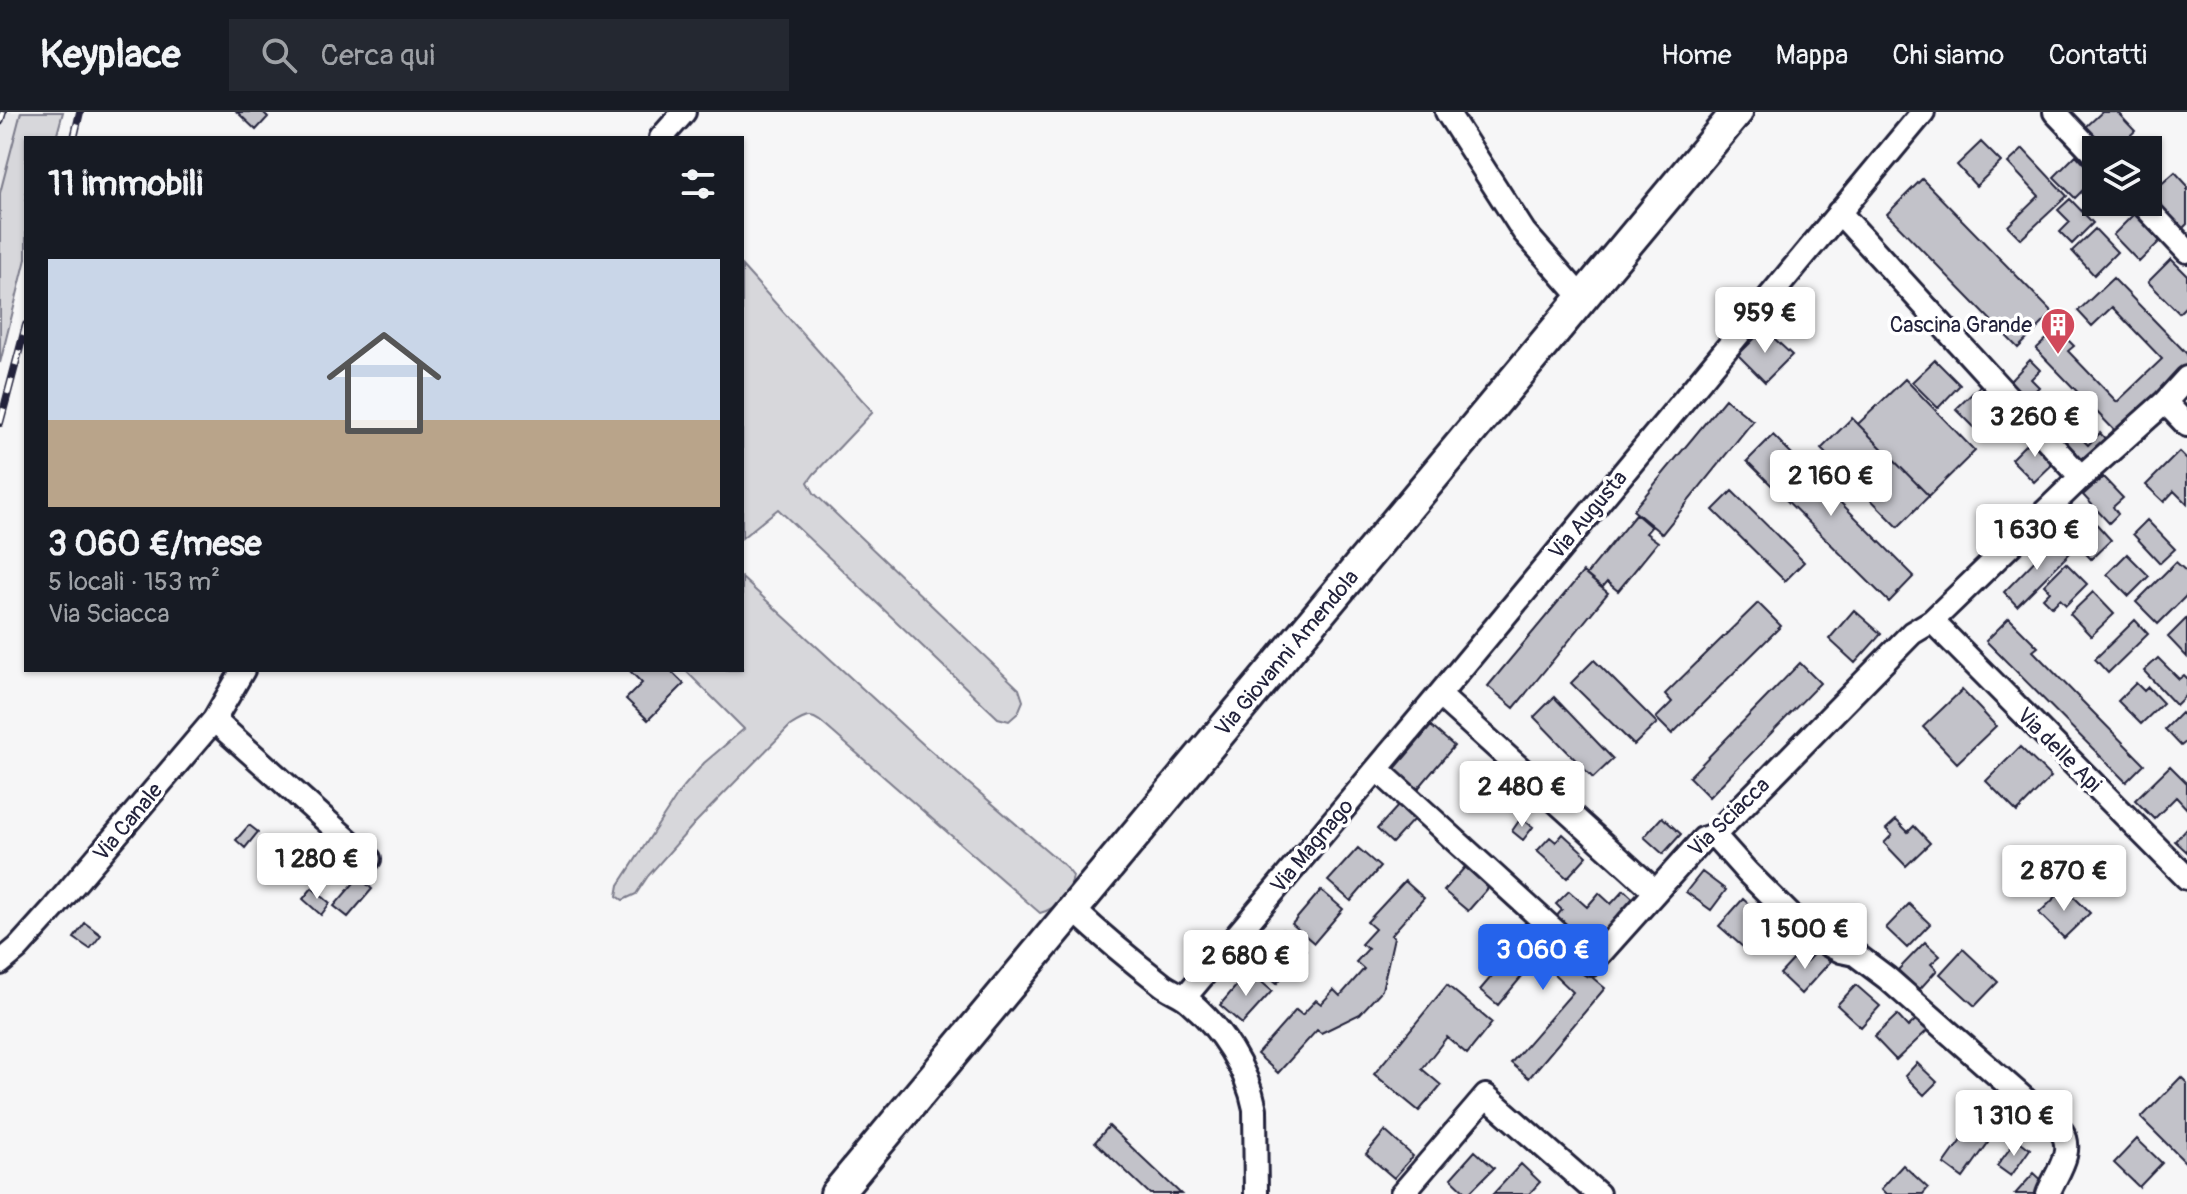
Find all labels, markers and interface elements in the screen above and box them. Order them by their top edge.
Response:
search box [229,19,789,91]
text: Keyplace [40,31,181,79]
icon: search [257,33,301,77]
text: Cerca qui [321,37,435,74]
text: Home [1661,38,1732,73]
text: Mappa [1776,38,1848,73]
text: Chi siamo [1892,38,2004,73]
text: Contatti [2048,38,2147,73]
map controls [2082,136,2162,216]
button: layers [2082,136,2162,216]
icon: filters [676,162,720,206]
text: 11 immobili [48,163,203,206]
pin: 959 € [1709,287,1821,355]
text: 959 € [1733,297,1797,329]
building icon: Cascina Grande [2039,306,2077,356]
icon: home [312,311,456,455]
place label: Cascina Grande [1890,311,2032,339]
pin: 3 260 € [1961,391,2109,459]
text: 3 260 € [1990,401,2080,433]
pin: 2 160 € [1757,450,1905,518]
text: 2 160 € [1788,460,1874,492]
street label: Via Augusta [1543,465,1633,565]
pin: 1 630 € [1963,504,2111,572]
text: 1 630 € [1994,514,2080,546]
text: 3 060 €/mese [48,523,262,566]
street label: Via Giovanni Amendola [1209,564,1365,742]
text: 5 locali · 153 m² [48,566,220,598]
text: Via Sciacca [48,598,170,630]
street label: Via delle Api [2011,702,2107,798]
pin: 2 480 € [1448,761,1596,829]
text: 2 480 € [1478,771,1566,803]
street label: Via Sciacca [1682,771,1776,863]
street label: Via Canale [87,777,169,867]
street label: Via Magnago [1264,793,1360,899]
pin: 1 280 € [243,833,391,901]
text: 1 280 € [275,843,359,875]
pin: 2 870 € [1990,845,2138,913]
text: 2 870 € [2020,855,2108,887]
pin: 1 500 € [1731,903,1879,971]
text: 1 500 € [1761,913,1849,945]
pin: 3 060 € [1469,924,1617,992]
pin: 2 680 € [1172,930,1320,998]
text: 3 060 € [1496,934,1590,966]
text: 2 680 € [1202,940,1290,972]
pin: 1 310 € [1940,1090,2088,1158]
text: 1 310 € [1973,1100,2055,1132]

